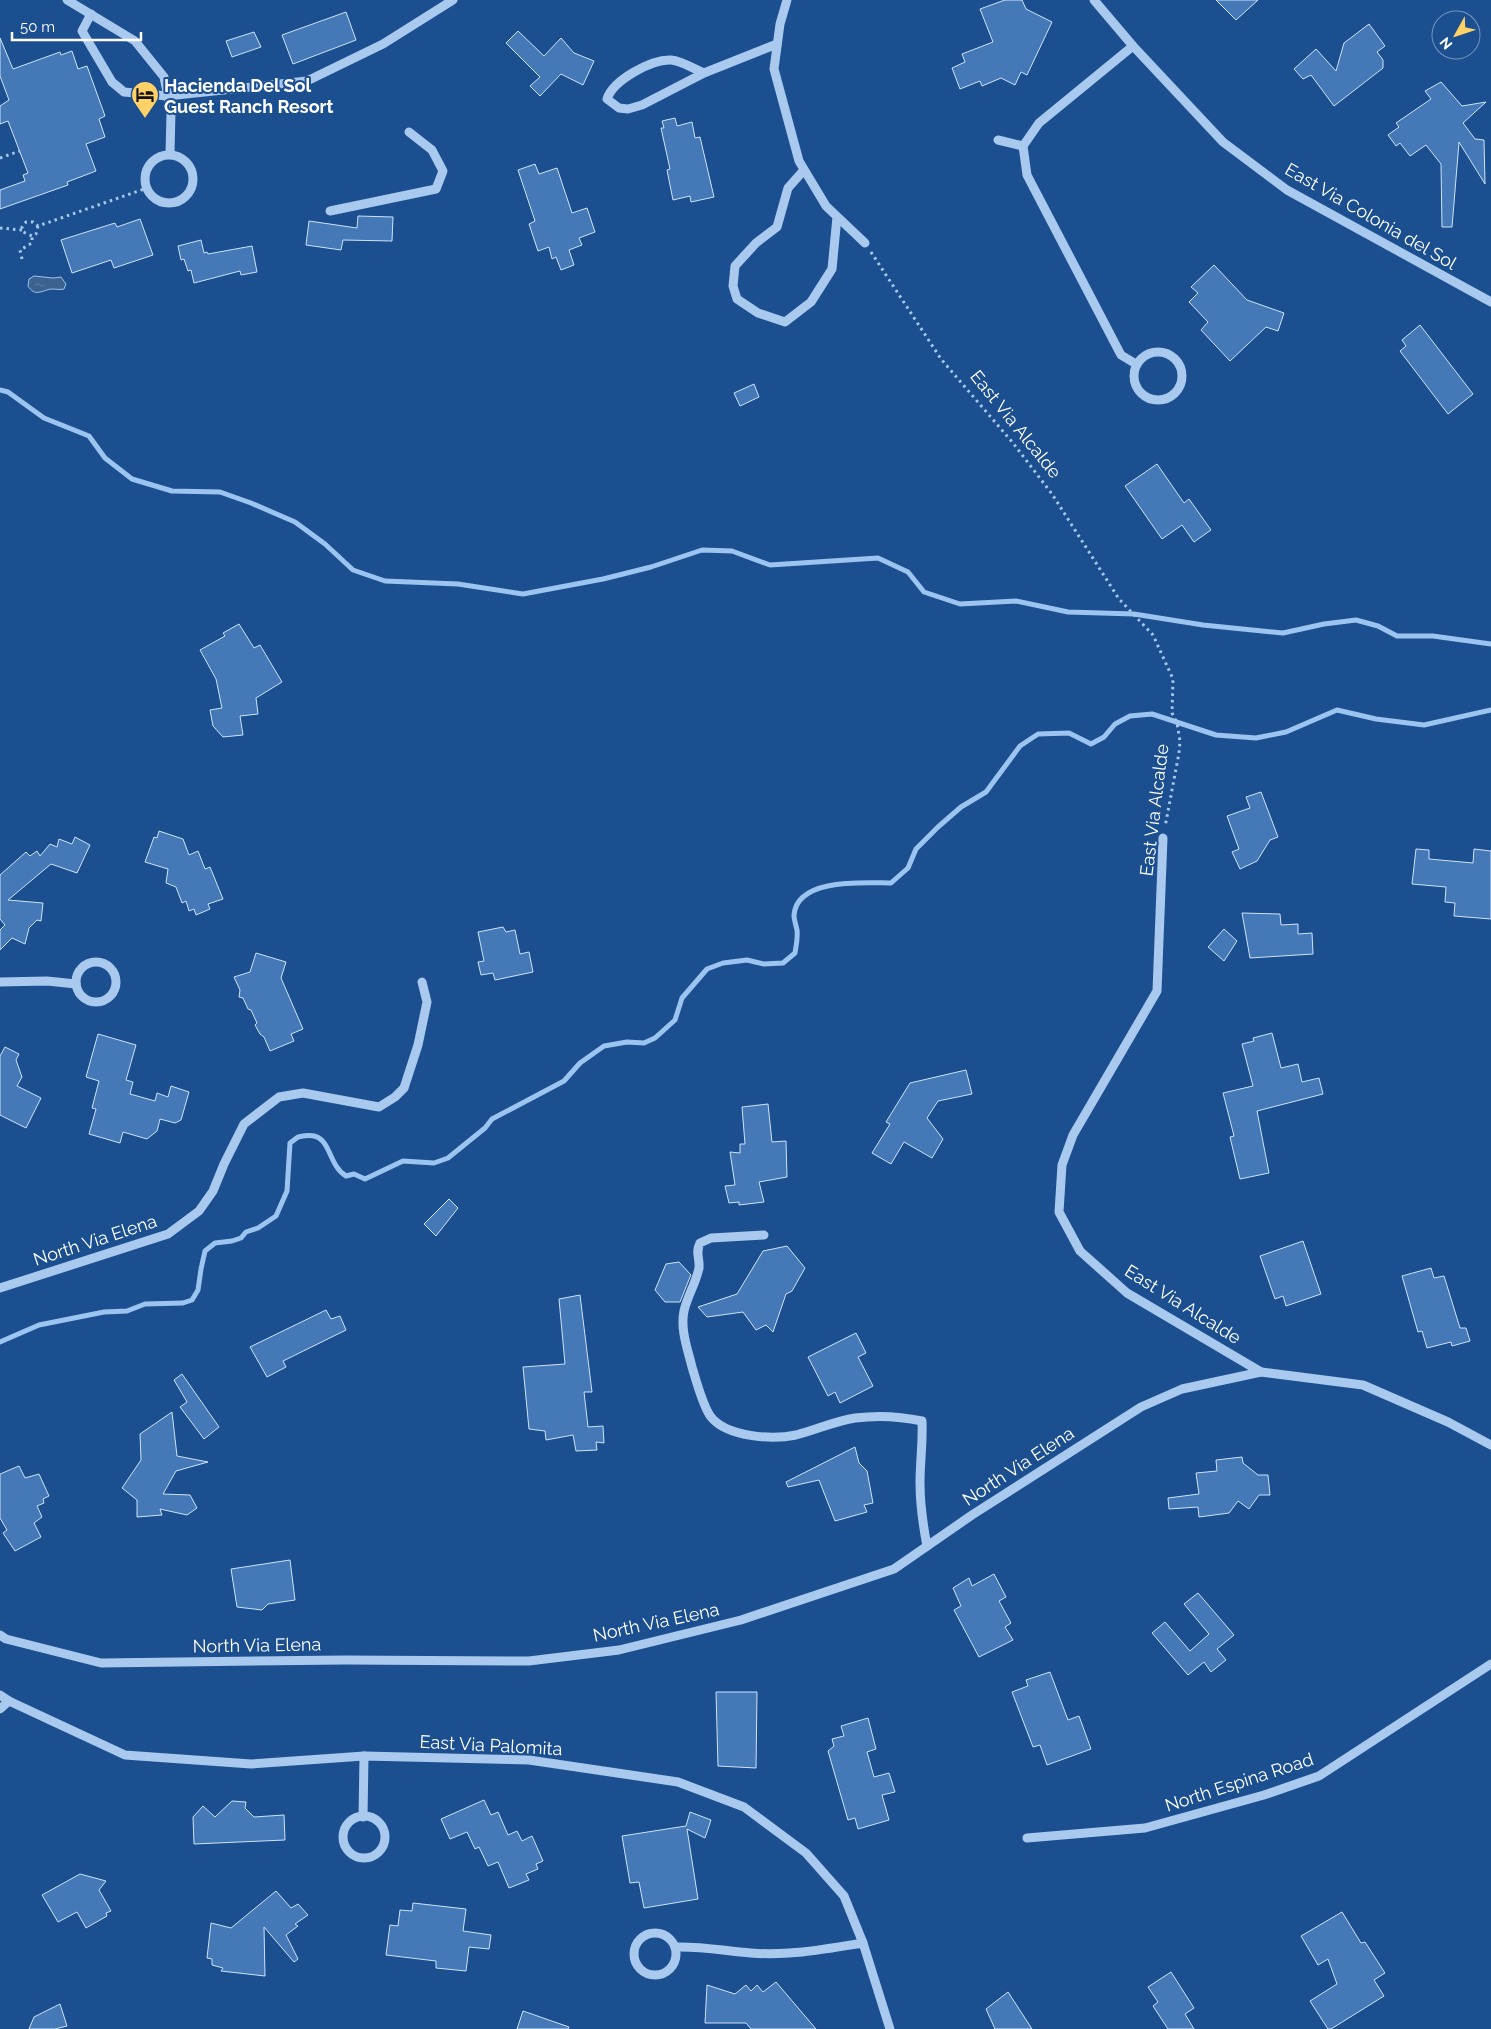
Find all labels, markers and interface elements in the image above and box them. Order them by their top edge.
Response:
scale bar [12,10,141,42]
north arrow [1431,10,1481,60]
text: 50 m [20,18,55,36]
text: N [1436,34,1456,53]
place label: Hacienda Del Sol Guest Ranch Resort [164,75,334,117]
hotel icon: Hacienda Del Sol Guest Ranch Resort [130,80,160,119]
street label: East Via Colonia del Sol [1281,158,1461,274]
street label: East Via Alcalde [966,366,1066,483]
street label: East Via Alcalde [1135,742,1173,877]
street label: North Via Elena [31,1210,159,1270]
street label: East Via Alcalde [1121,1260,1245,1348]
street label: North Via Elena [958,1422,1078,1510]
street label: North Via Elena [591,1598,721,1646]
street label: North Via Elena [193,1633,321,1657]
street label: East Via Palomita [419,1731,563,1759]
street label: North Espina Road [1162,1748,1316,1816]

